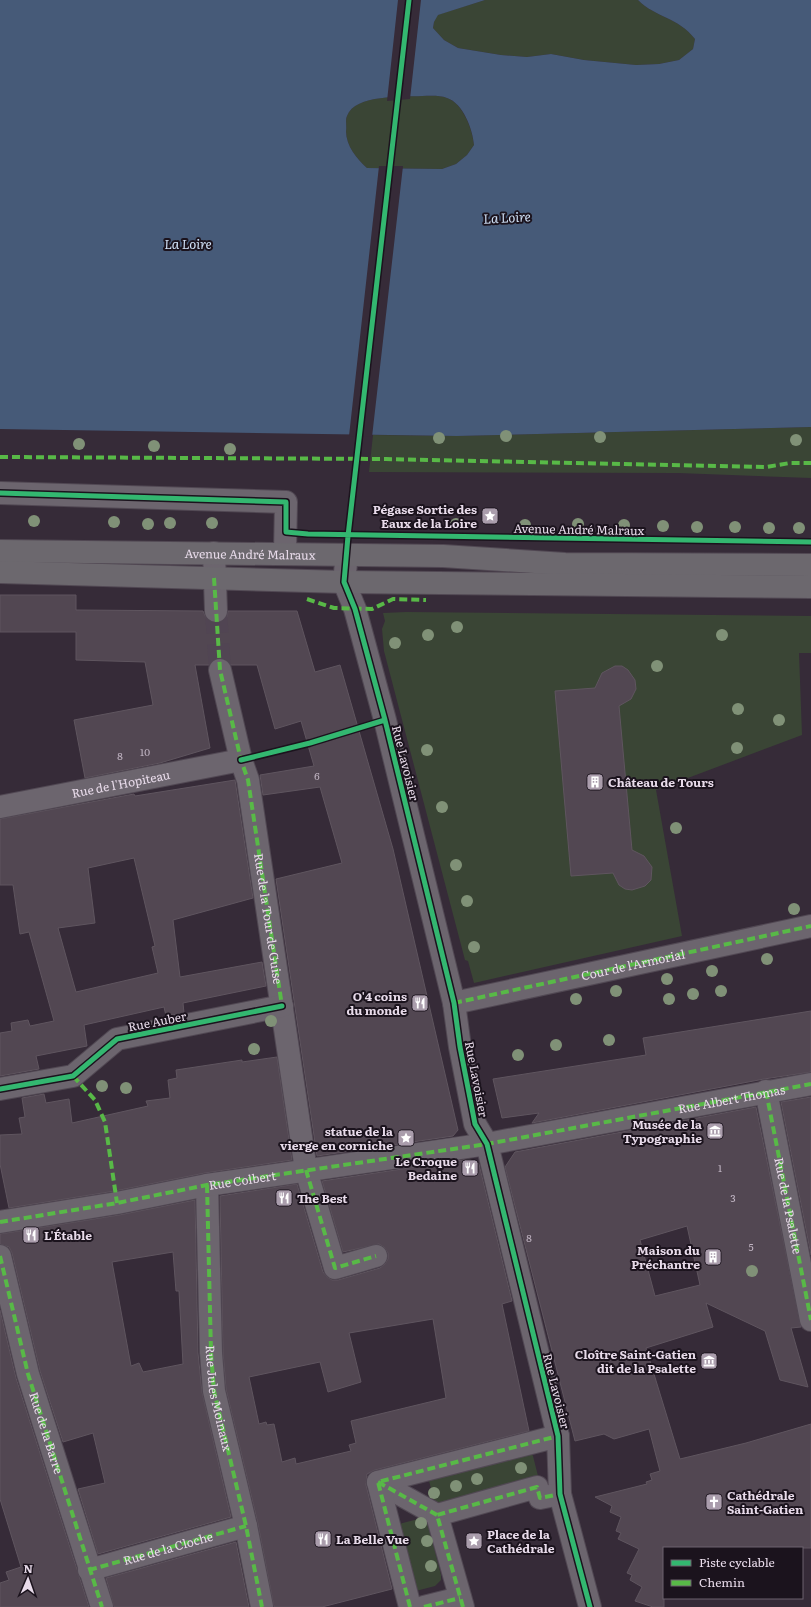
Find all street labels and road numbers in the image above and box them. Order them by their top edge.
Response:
street label: Avenue André Malraux [513,519,645,539]
street label: Avenue André Malraux [184,544,316,564]
street label: Rue Lavoisier [388,723,424,803]
street label: Rue de l'Hopiteau [70,765,172,802]
street label: Rue de la Tour de Guise [250,852,288,985]
street label: Cour de l'Armorial [579,944,686,984]
street label: Rue Auber [126,1006,188,1035]
street label: Rue Lavoisier [461,1039,493,1119]
street label: Rue Albert Thomas [676,1080,787,1117]
street label: Rue de la Psalette [770,1156,807,1256]
street label: Rue Colbert [208,1166,277,1194]
street label: Rue Jules Moinaux [202,1345,237,1453]
street label: Rue Lavoisier [539,1351,575,1431]
street label: Rue de la Barre [25,1390,68,1476]
street label: Rue de la Cloche [121,1527,215,1569]

